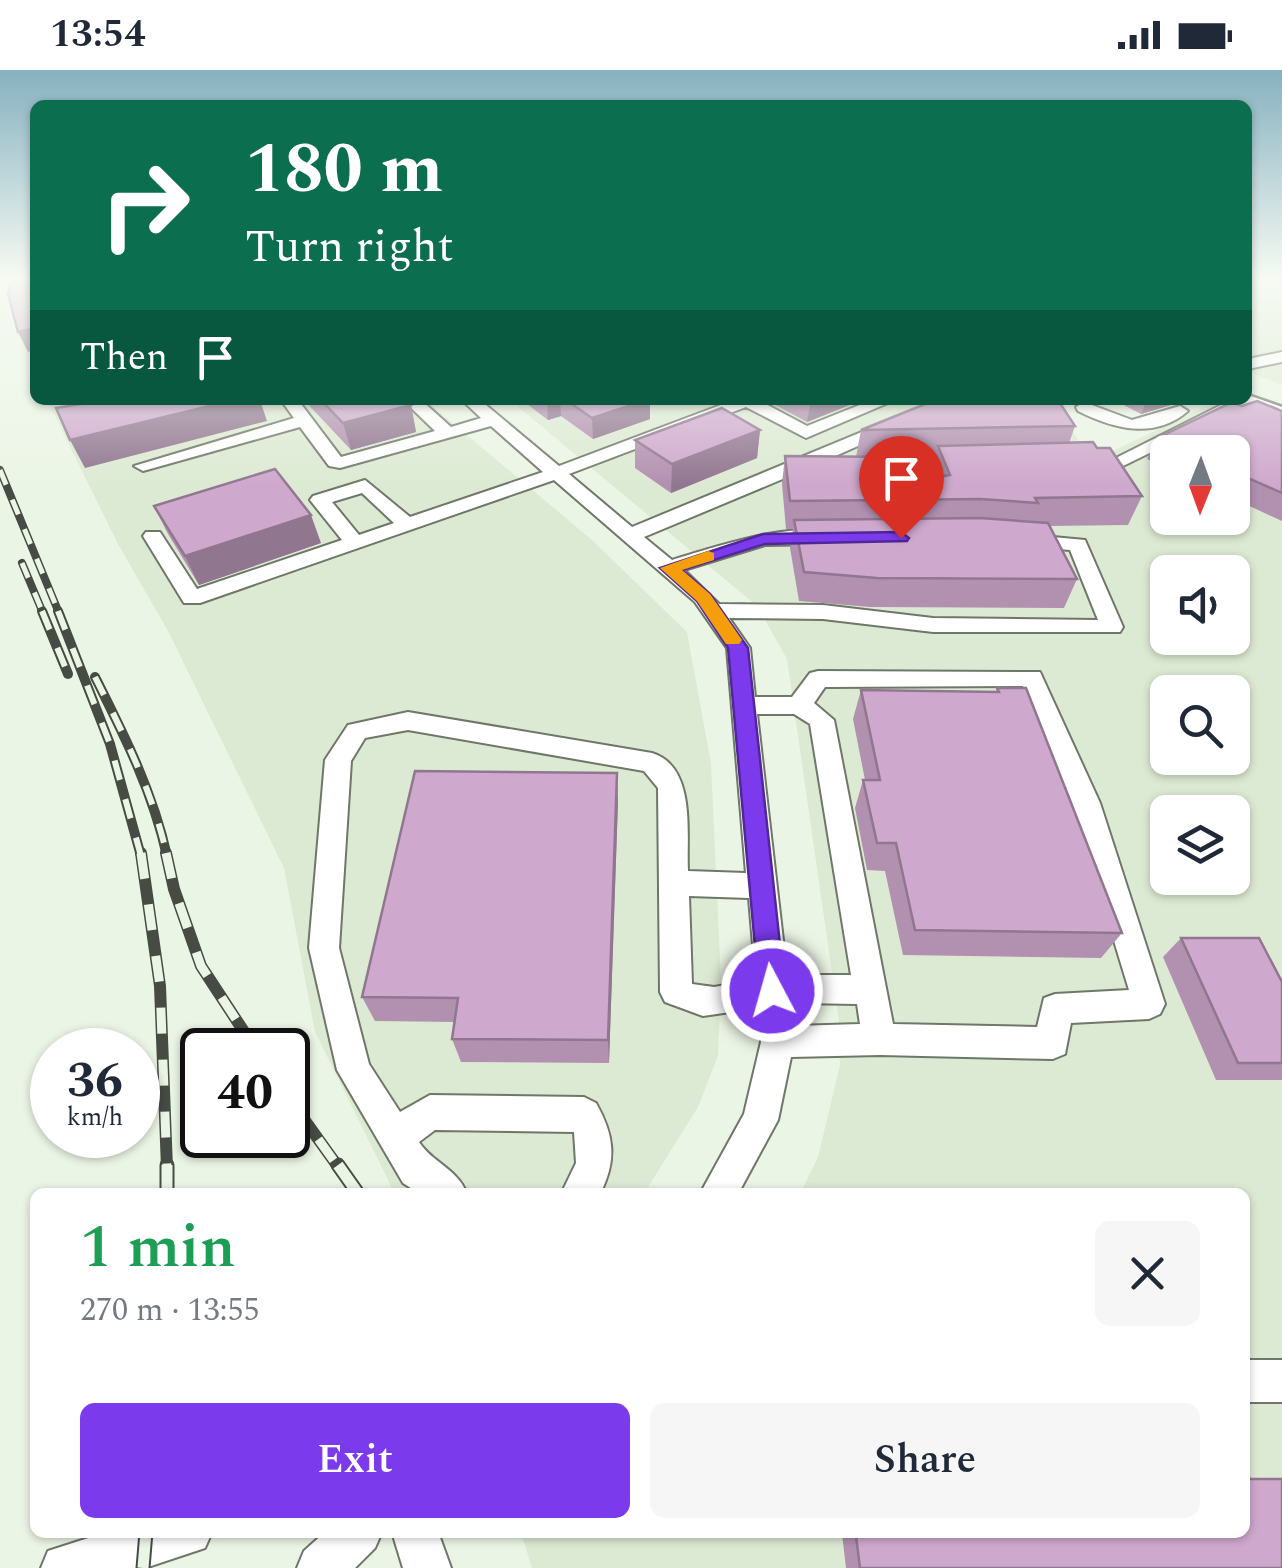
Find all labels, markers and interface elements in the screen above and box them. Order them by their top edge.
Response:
text: 13:54 [50,6,145,64]
text: 180 m [245,117,443,223]
icon: right [80,140,210,270]
text: Turn right [245,213,454,282]
text: Then [80,329,168,387]
icon: arrive [188,330,243,385]
north arrow [1150,435,1250,535]
map controls [1150,435,1250,895]
pin [859,436,944,539]
icon: arrive [874,451,929,506]
button: sound [1150,555,1250,655]
button: search [1150,675,1250,775]
button: layers [1150,795,1250,895]
position arrow [720,939,824,1043]
speed limit sign: 40 [180,1028,310,1158]
text: 36 [67,1043,123,1119]
text: km/h [67,1099,123,1137]
text: 1 min [80,1202,236,1294]
button: close [1095,1221,1200,1326]
text: 270 m · 13:55 [80,1286,260,1335]
button: Exit [80,1403,630,1518]
button: Share [650,1403,1200,1518]

